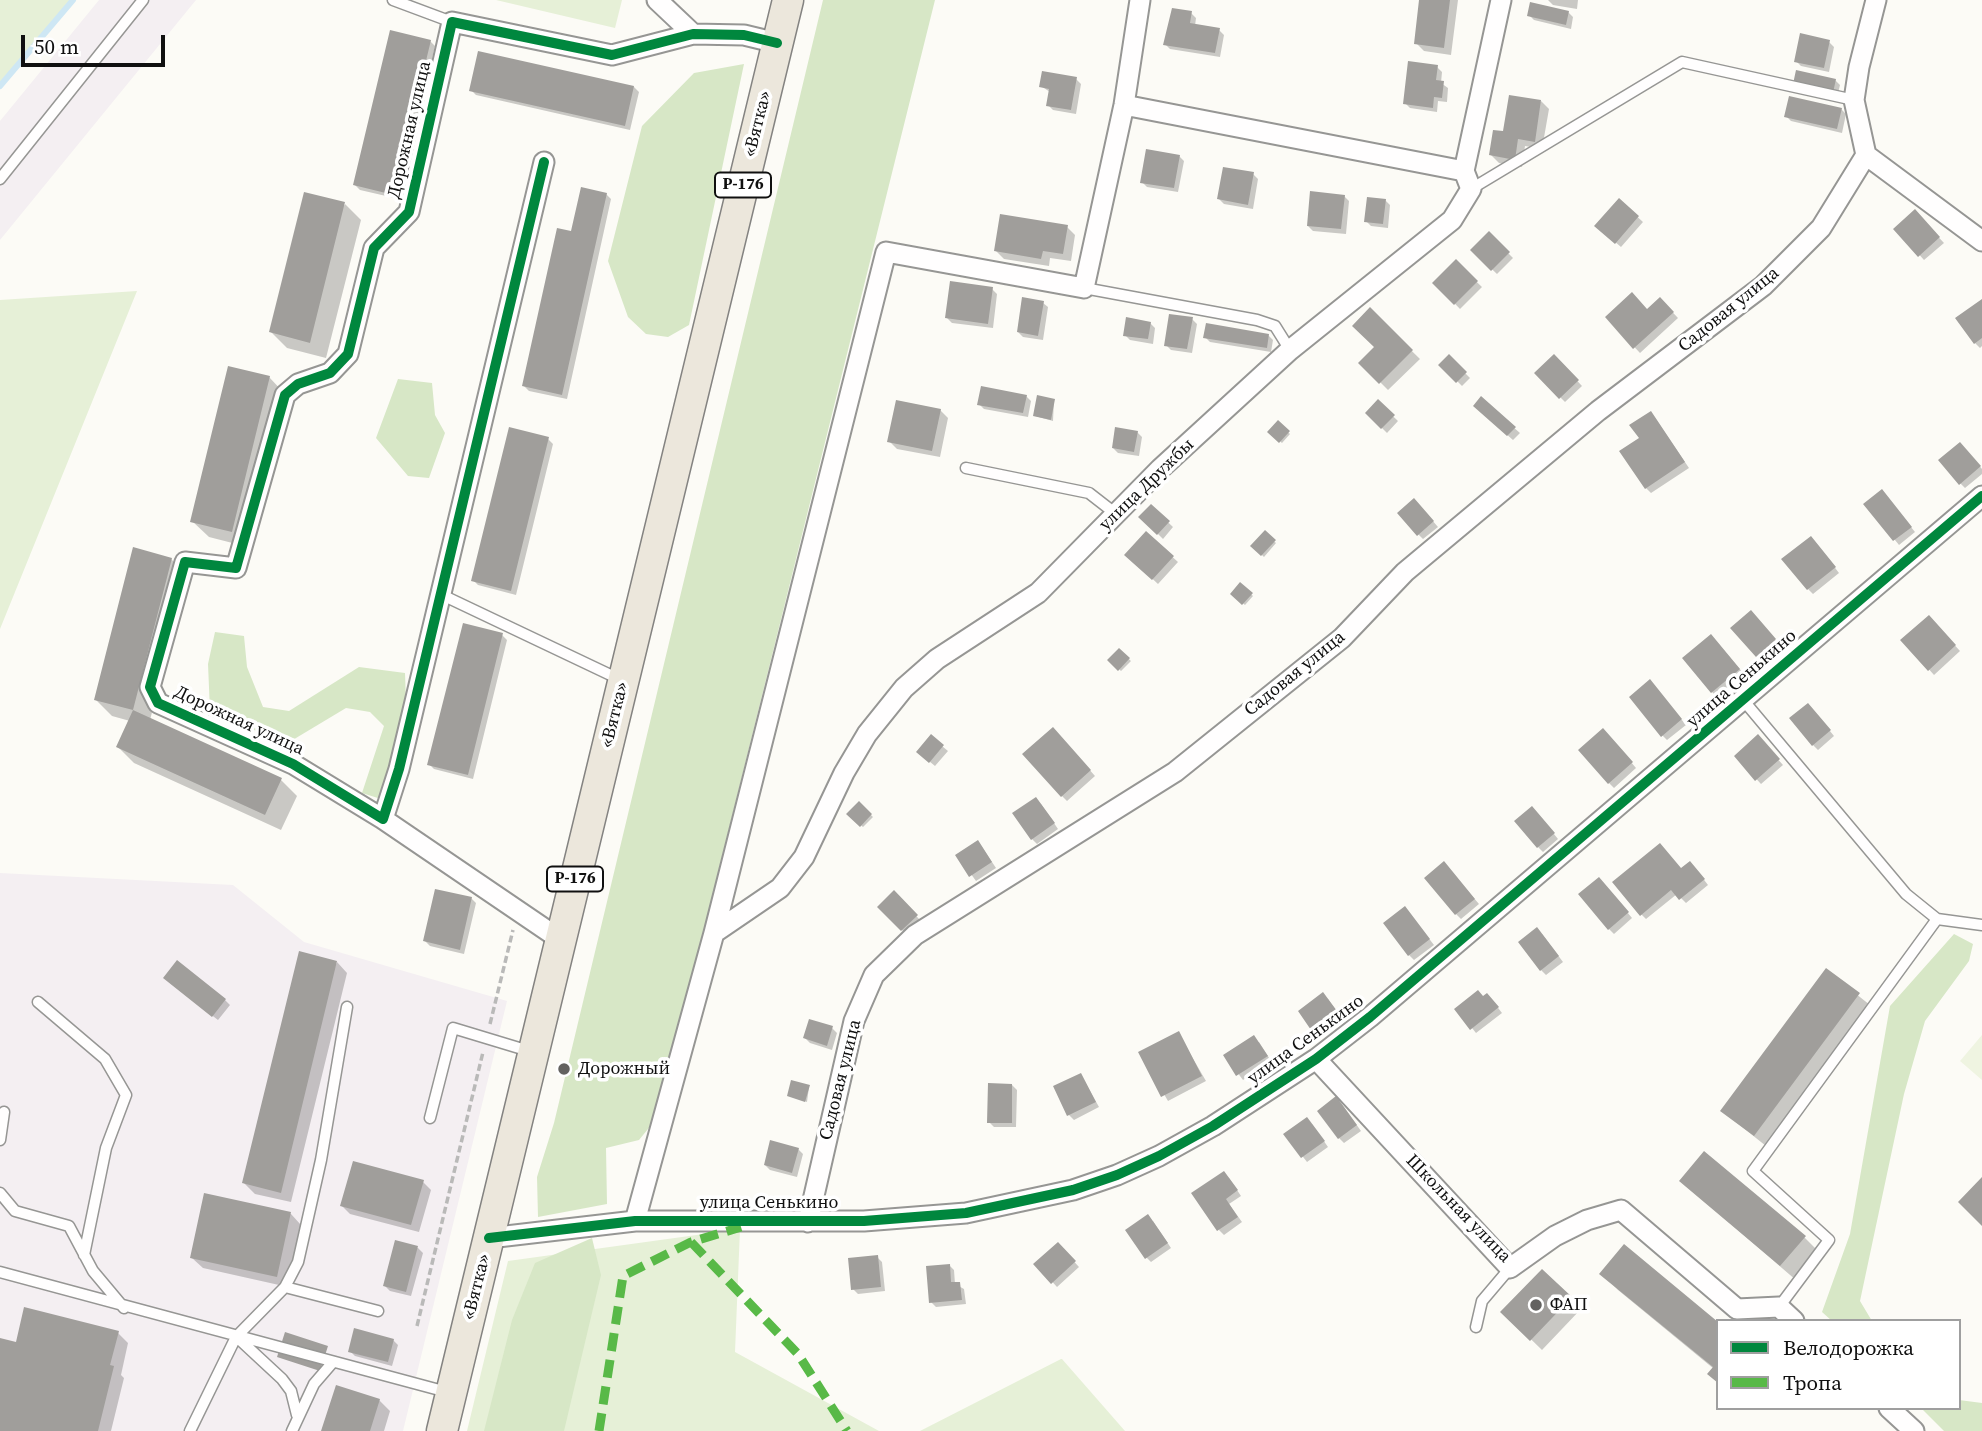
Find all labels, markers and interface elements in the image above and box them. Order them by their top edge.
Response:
scale bar [24,21,168,65]
text: 50 m [34,32,79,61]
street label: Дорожная улица [384,59,436,201]
street label: «Вятка» [739,89,777,159]
road number: Р-176 [715,172,771,197]
street label: Садовая улица [1674,263,1784,357]
street label: улица Дружбы [1095,434,1199,536]
street label: улица Сенькино [1683,625,1801,733]
street label: Садовая улица [1240,627,1350,721]
street label: «Вятка» [596,680,634,750]
street label: Дорожная улица [171,682,307,760]
road number: Р-176 [547,866,603,892]
street label: улица Сенькино [1244,991,1368,1089]
street label: Садовая улица [816,1017,866,1143]
place label: Дорожный [578,1058,670,1080]
marker: Дорожный [556,1061,572,1077]
street label: Школьная улица [1401,1150,1515,1268]
street label: улица Сенькино [700,1192,838,1214]
street label: «Вятка» [458,1252,496,1322]
place label: ФАП [1550,1294,1588,1316]
marker: ФАП [1528,1297,1544,1313]
legend [1716,1319,1961,1410]
text: Велодорожка [1783,1333,1914,1362]
text: Тропа [1783,1368,1842,1397]

